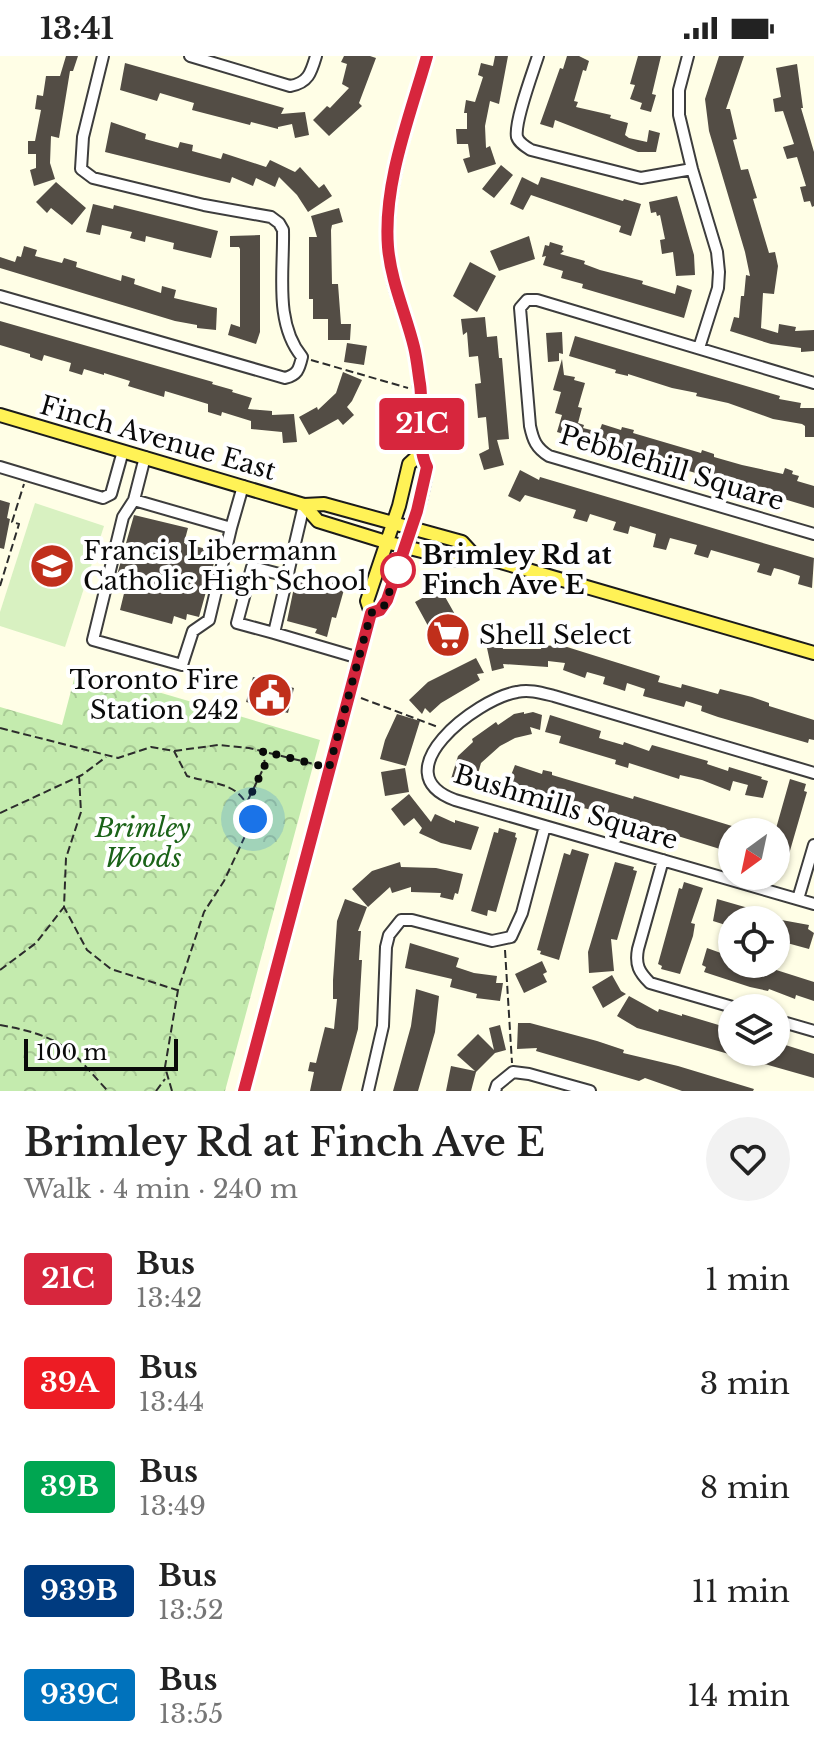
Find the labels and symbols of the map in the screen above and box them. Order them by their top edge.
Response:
street label: Finch Avenue East [36,389,280,487]
line badge: 21C [376,398,468,450]
street label: Pebblehill Square [556,419,788,517]
place label: Francis Libermann Catholic High School [83,535,367,597]
place label: Brimley Rd at Finch Ave E [422,539,612,601]
school or university icon: Francis Libermann Catholic High School [28,542,76,590]
marker: Brimley Rd at Finch Ave E [381,553,415,587]
supermarket icon: Shell Select [424,611,472,659]
place label: Shell Select [479,619,632,651]
place label: Toronto Fire Station 242 [69,664,239,726]
public building icon: Toronto Fire Station 242 [246,671,294,719]
street label: Bushmills Square [450,758,682,856]
your location [233,799,273,839]
park label: Brimley Woods [94,812,191,874]
north arrow [718,818,790,890]
scale bar [24,1035,178,1071]

